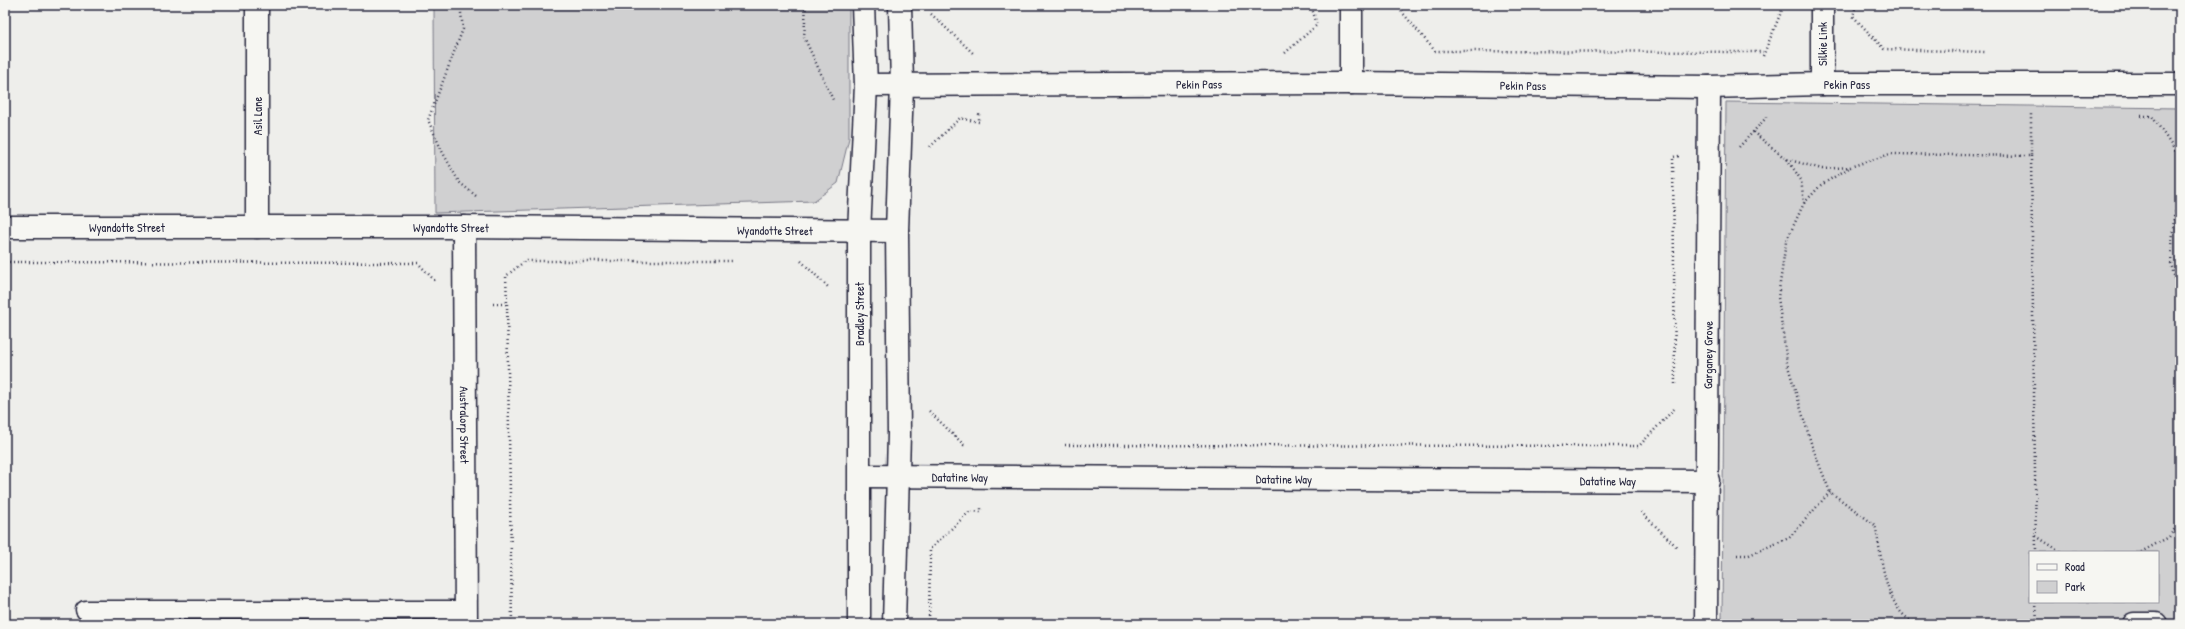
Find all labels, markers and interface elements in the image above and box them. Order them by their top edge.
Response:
street label: Silkie Link [1814,22,1831,66]
street label: Pekin Pass [1176,75,1223,92]
street label: Pekin Pass [1500,76,1547,94]
street label: Pekin Pass [1824,76,1870,93]
street label: Asil Lane [249,97,266,135]
street label: Wyandotte Street [89,219,166,236]
street label: Wyandotte Street [413,219,490,236]
street label: Wyandotte Street [737,221,814,239]
street label: Bradley Street [851,281,868,346]
street label: Garganey Grove [1699,321,1716,389]
street label: Australorp Street [456,386,474,465]
street label: Datatine Way [932,468,988,485]
street label: Datatine Way [1256,470,1312,487]
street label: Datatine Way [1580,472,1636,489]
legend [2029,551,2159,603]
text: Road [2065,558,2085,575]
text: Park [2065,578,2085,595]

